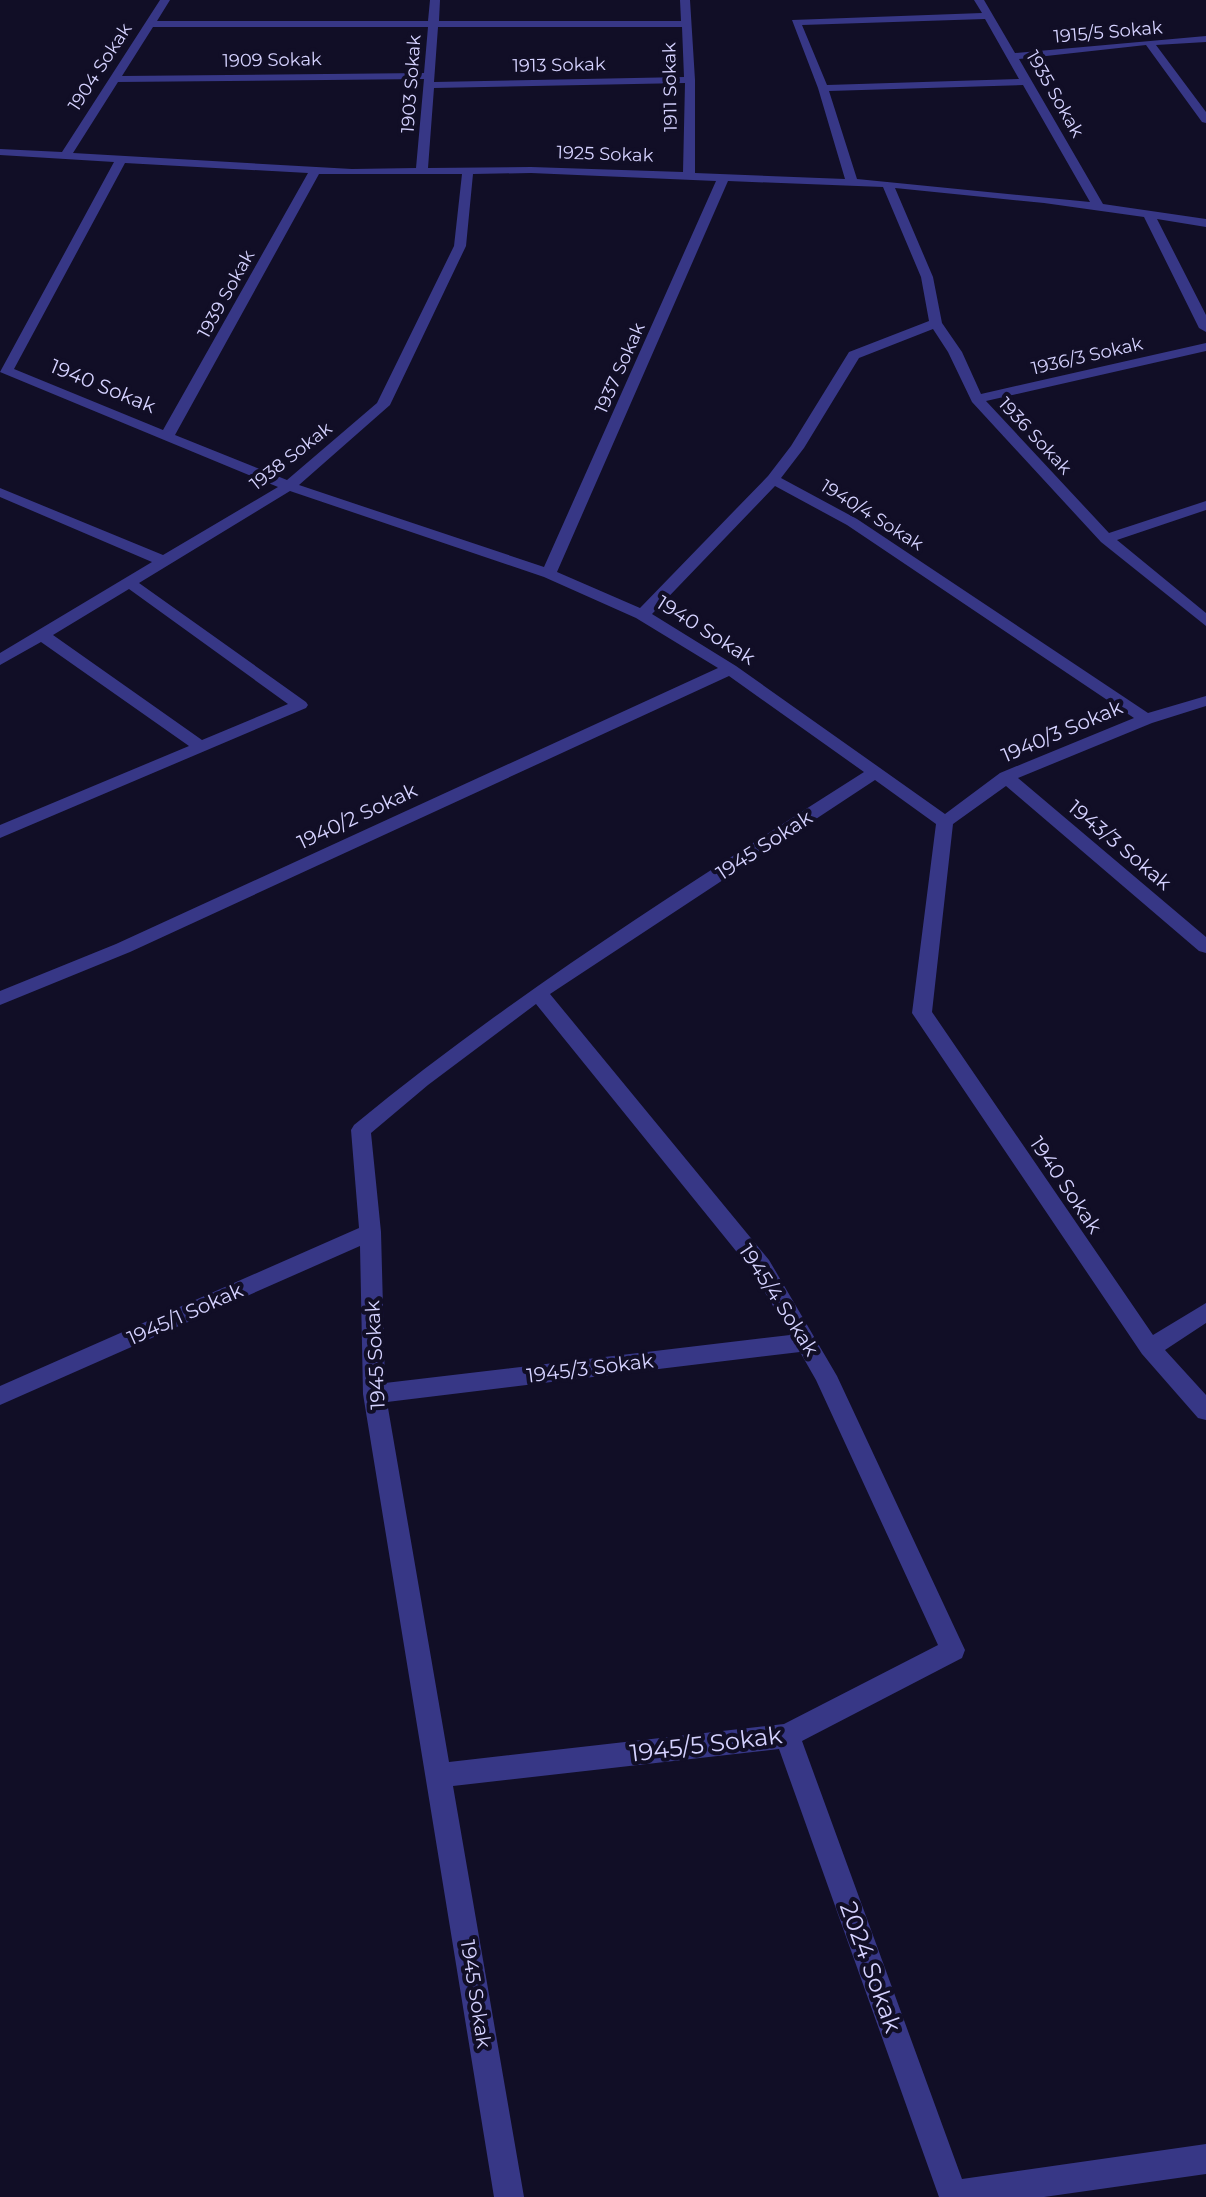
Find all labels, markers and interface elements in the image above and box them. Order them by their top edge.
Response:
street label: 1915/5 Sokak [1053,16,1164,48]
street label: 1904 Sokak [63,19,137,115]
street label: 1903 Sokak [397,34,425,134]
street label: 1911 Sokak [658,42,682,132]
street label: 1935 Sokak [1021,47,1089,141]
street label: 1909 Sokak [222,48,322,72]
street label: 1913 Sokak [512,53,606,77]
street label: 1925 Sokak [556,141,654,167]
street label: 1939 Sokak [193,246,259,342]
street label: 1937 Sokak [590,319,650,417]
street label: 1936/3 Sokak [1029,332,1145,380]
street label: 1940 Sokak [47,354,159,418]
street label: 1936 Sokak [994,393,1076,479]
street label: 1938 Sokak [246,417,337,495]
street label: 1940/4 Sokak [817,475,927,555]
street label: 1940 Sokak [652,590,760,670]
street label: 1940/3 Sokak [998,695,1126,767]
street label: 1940/2 Sokak [293,778,421,854]
street label: 1943/3 Sokak [1064,795,1176,895]
street label: 1945 Sokak [712,805,816,885]
street label: 1940 Sokak [1025,1132,1107,1238]
street label: 1945/4 Sokak [734,1240,824,1360]
street label: 1945/1 Sokak [123,1278,247,1350]
street label: 1945 Sokak [360,1300,390,1410]
street label: 1945/3 Sokak [525,1348,655,1388]
street label: 1945/5 Sokak [628,1720,784,1768]
street label: 2024 Sokak [834,1898,908,2037]
street label: 1945 Sokak [456,1938,496,2050]

